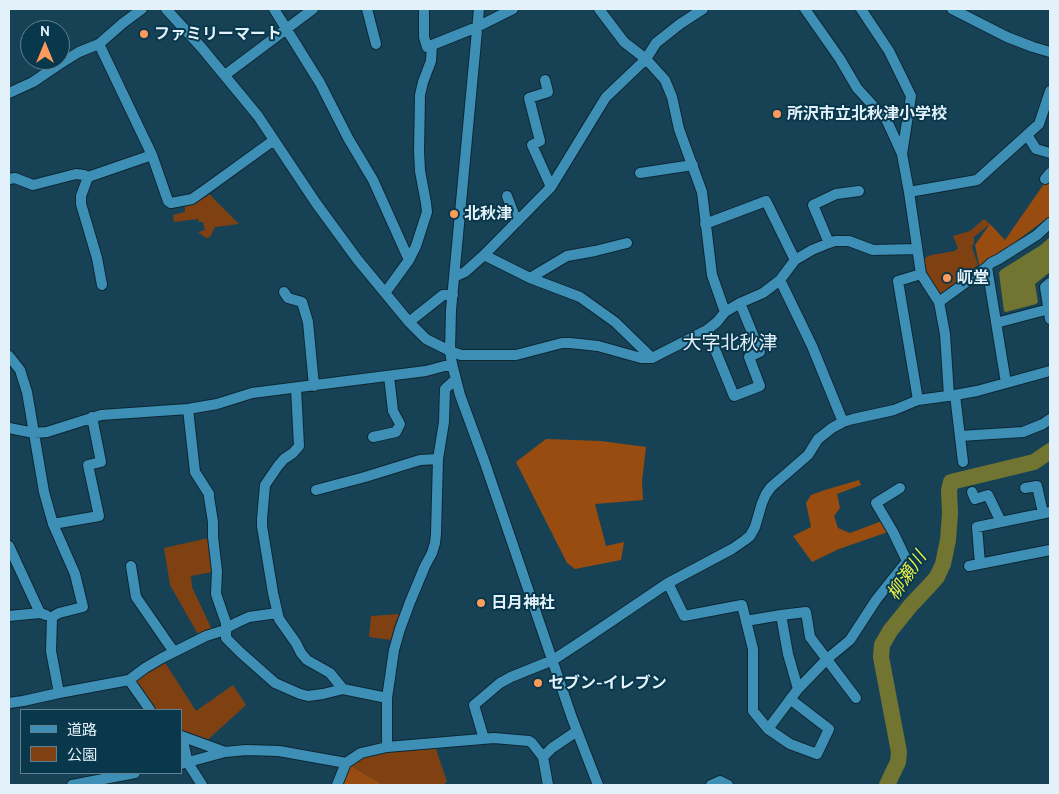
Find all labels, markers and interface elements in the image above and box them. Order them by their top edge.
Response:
north arrow [20,20,70,70]
text: N [40,22,50,40]
place label: ファミリーマート [154,24,282,44]
marker: ファミリーマート [138,28,150,40]
place label: 所沢市立北秋津小学校 [787,104,947,124]
marker: 所沢市立北秋津小学校 [771,108,783,120]
place label: 北秋津 [464,204,512,224]
marker: 北秋津 [448,208,460,220]
place label: 屼堂 [957,268,989,288]
marker: 屼堂 [941,272,953,284]
district label: 大字北秋津 [683,332,777,354]
water label: 柳瀬川 [883,548,931,604]
place label: 日月神社 [491,593,555,613]
marker: 日月神社 [475,597,487,609]
place label: セブン-イレブン [548,673,667,693]
marker: セブン-イレブン [532,677,544,689]
legend [20,709,182,774]
text: 道路 [67,721,97,739]
text: 公園 [67,746,97,764]

